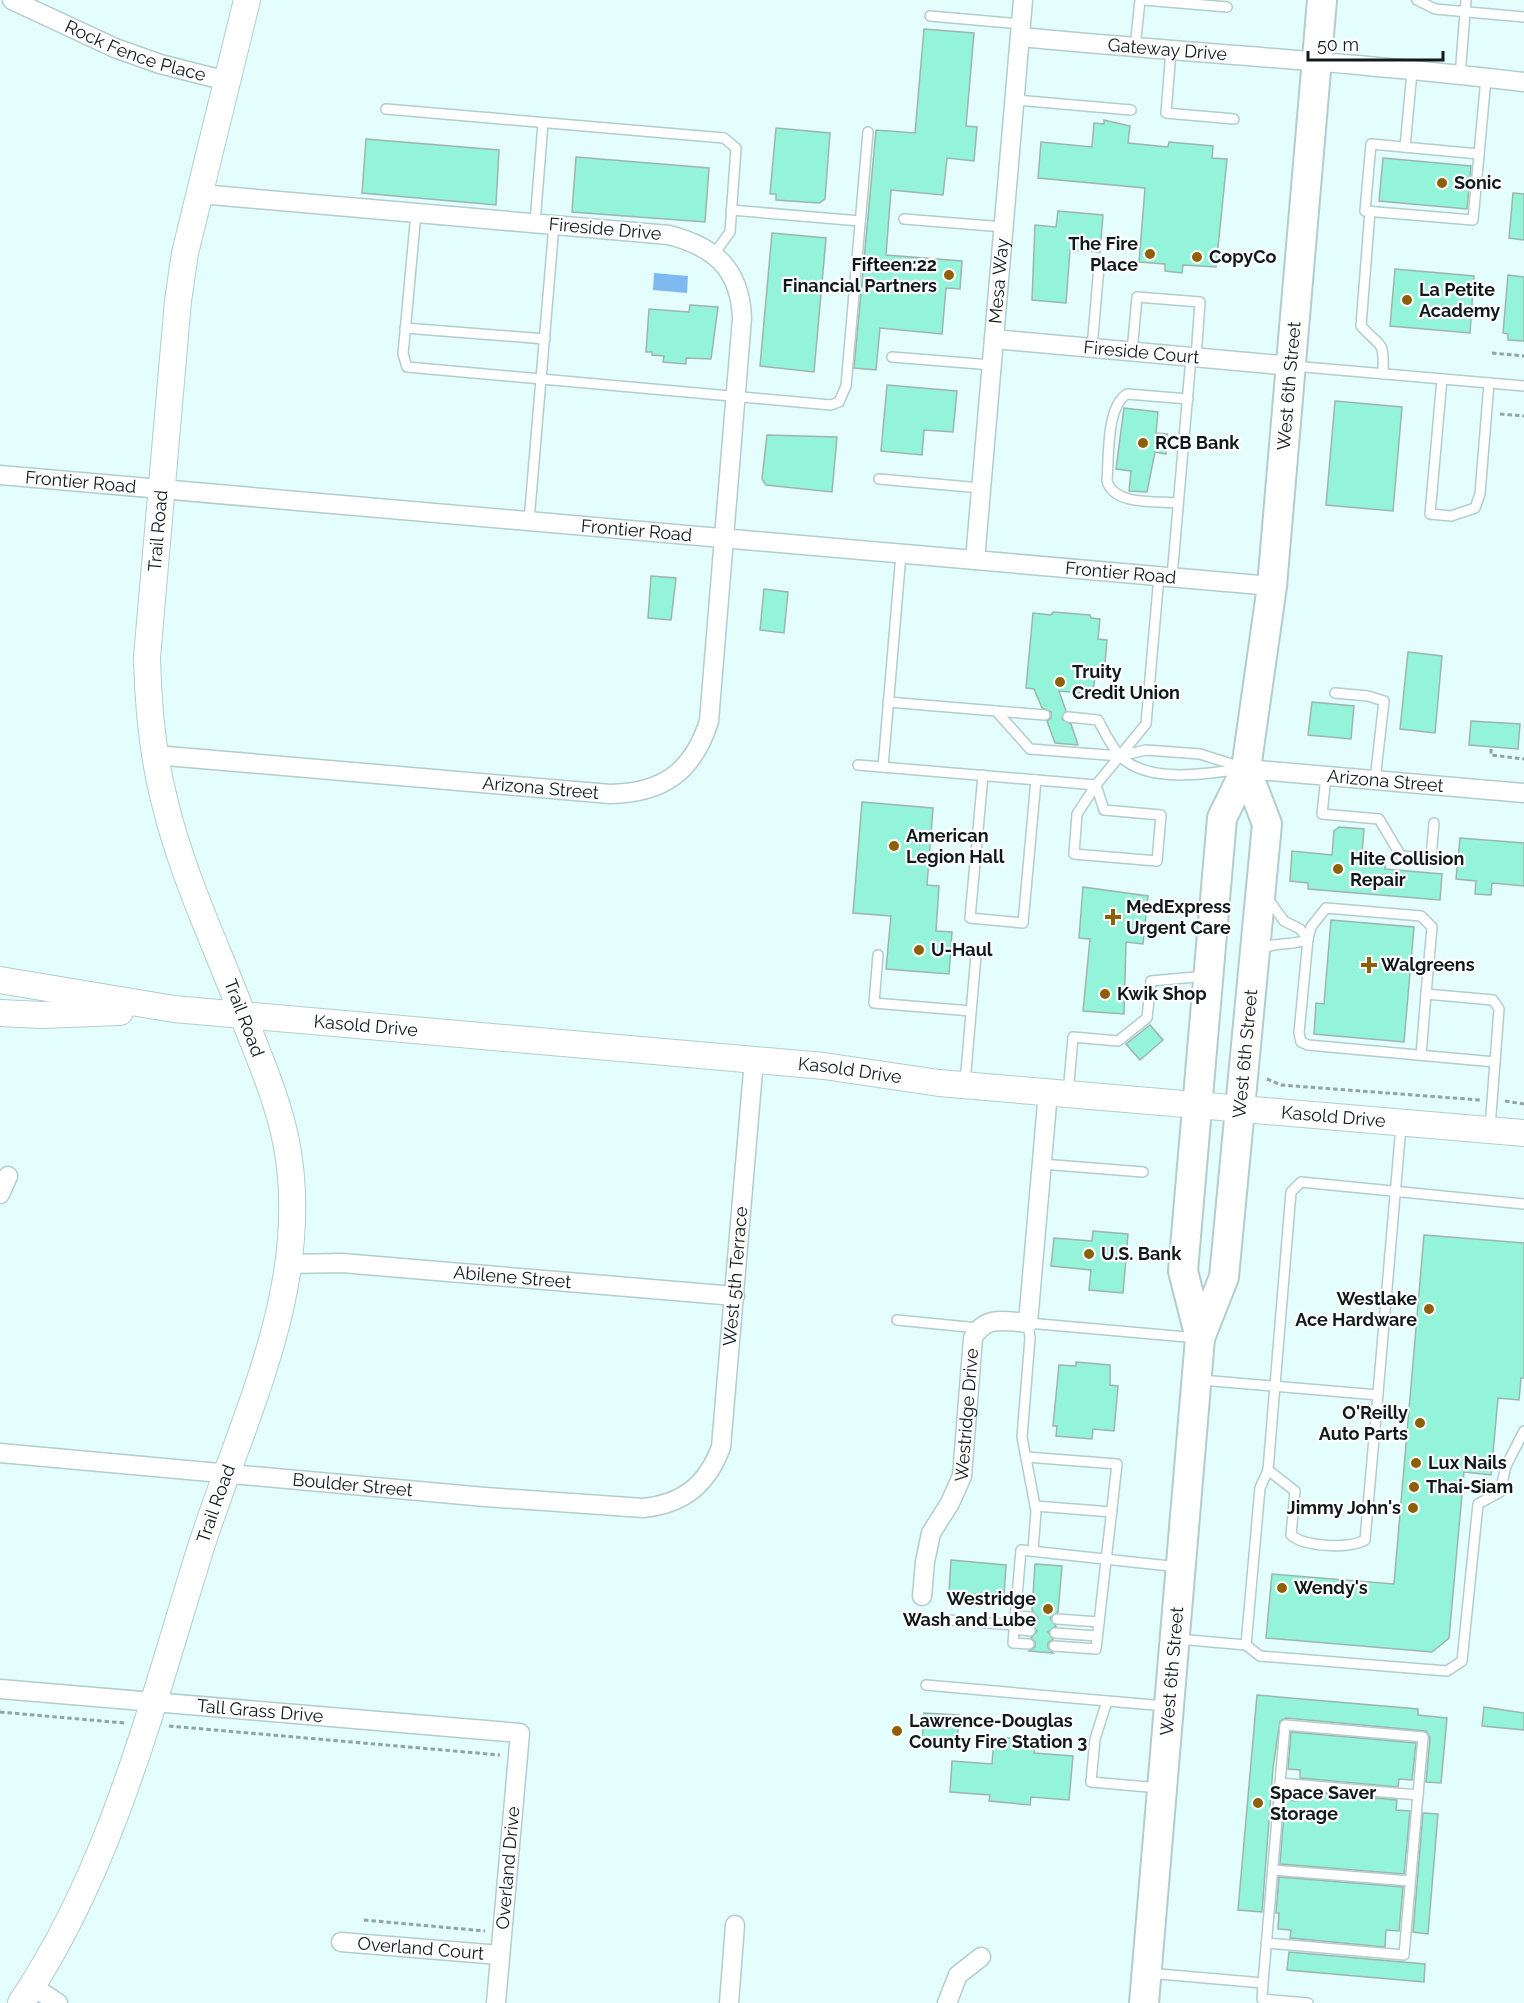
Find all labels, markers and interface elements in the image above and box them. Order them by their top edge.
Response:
street label: Rock Fence Place [62,15,209,85]
scale bar [1308,24,1443,62]
street label: Gateway Drive [1107,34,1228,64]
text: 50 m [1317,34,1359,55]
place label: Sonic [1454,172,1502,193]
marker: Sonic [1435,176,1449,190]
street label: Fireside Drive [548,213,663,244]
place label: The Fire Place [1068,233,1138,275]
street label: Mesa Way [984,237,1013,325]
place label: CopyCo [1209,246,1277,267]
marker: The Fire Place [1143,247,1157,261]
marker: CopyCo [1190,250,1204,264]
place label: Fifteen:22 Financial Partners [783,254,937,296]
marker: Fifteen:22 Financial Partners [942,268,956,282]
place label: La Petite Academy [1419,279,1500,321]
marker: La Petite Academy [1400,293,1414,307]
street label: West 6th Street [1273,320,1305,451]
street label: Fireside Court [1083,336,1200,368]
place label: RCB Bank [1155,432,1240,453]
marker: RCB Bank [1136,436,1150,450]
street label: Frontier Road [24,466,137,497]
street label: Trail Road [143,489,171,572]
street label: Frontier Road [580,515,693,545]
street label: Frontier Road [1064,557,1177,588]
place label: Truity Credit Union [1072,661,1180,703]
marker: Truity Credit Union [1053,675,1067,689]
street label: Arizona Street [1327,765,1445,796]
street label: Arizona Street [482,772,600,803]
place label: American Legion Hall [906,825,1005,867]
marker: American Legion Hall [887,839,901,853]
place label: Hite Collision Repair [1350,848,1464,890]
marker: Hite Collision Repair [1331,862,1345,876]
place label: MedExpress Urgent Care [1126,896,1231,938]
marker: MedExpress Urgent Care [1104,908,1122,926]
place label: U-Haul [931,939,993,960]
marker: U-Haul [912,943,926,957]
place label: Walgreens [1381,954,1475,975]
marker: Walgreens [1362,958,1376,972]
street label: Trail Road [220,976,269,1060]
place label: Kwik Shop [1117,983,1207,1004]
marker: Kwik Shop [1098,987,1112,1001]
street label: West 6th Street [1228,988,1261,1119]
street label: Kasold Drive [313,1010,419,1040]
street label: Kasold Drive [797,1053,904,1087]
street label: Kasold Drive [1280,1101,1387,1131]
street label: West 5th Terrace [719,1205,751,1347]
place label: U.S. Bank [1101,1243,1182,1264]
marker: U.S. Bank [1082,1247,1096,1261]
street label: Abilene Street [453,1261,572,1292]
place label: Westlake Ace Hardware [1295,1288,1417,1330]
marker: Westlake Ace Hardware [1422,1302,1436,1316]
street label: Westridge Drive [951,1347,982,1482]
place label: O'Reilly Auto Parts [1319,1402,1408,1444]
marker: O'Reilly Auto Parts [1413,1416,1427,1430]
place label: Lux Nails [1428,1452,1507,1473]
marker: Lux Nails [1409,1456,1423,1470]
street label: Trail Road [192,1462,239,1545]
street label: Boulder Street [292,1469,414,1500]
place label: Thai-Siam [1426,1476,1513,1497]
marker: Thai-Siam [1407,1480,1421,1494]
place label: Jimmy John's [1287,1497,1401,1518]
marker: Jimmy John's [1406,1501,1420,1515]
place label: Wendy's [1294,1577,1368,1598]
marker: Wendy's [1275,1581,1289,1595]
place label: Westridge Wash and Lube [903,1588,1036,1630]
marker: Westridge Wash and Lube [1041,1602,1055,1616]
street label: West 6th Street [1156,1606,1187,1737]
street label: Tall Grass Drive [196,1695,325,1726]
place label: Lawrence-Douglas County Fire Station 3 [909,1710,1087,1752]
marker: Lawrence-Douglas County Fire Station 3 [890,1724,904,1738]
place label: Space Saver Storage [1270,1782,1376,1824]
marker: Space Saver Storage [1251,1796,1265,1810]
street label: Overland Drive [492,1805,523,1930]
street label: Overland Court [357,1932,485,1964]

